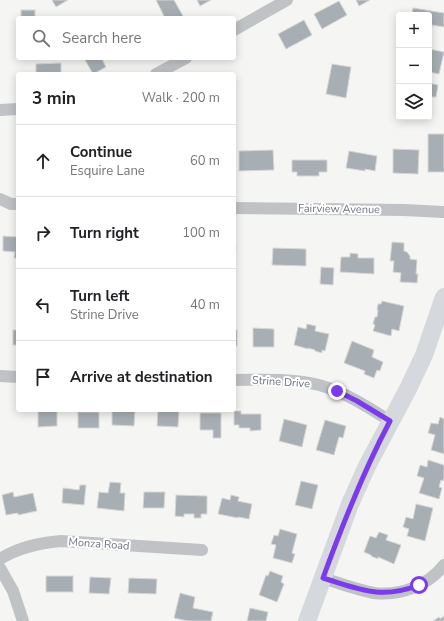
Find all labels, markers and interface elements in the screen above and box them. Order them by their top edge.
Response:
map controls [396,12,432,120]
button: + [396,12,432,48]
search box [16,16,236,60]
icon: search [30,27,52,49]
text: Search here [62,28,142,48]
button: − [396,48,432,84]
button: layers [396,84,432,120]
text: 3 min [32,87,76,110]
text: Walk · 200 m [142,89,220,107]
text: Continue [70,142,132,162]
icon: ahead [32,150,54,172]
text: 60 m [190,152,220,170]
text: Esquire Lane [70,162,145,180]
street label: Fairview Avenue [298,201,380,217]
icon: right [32,222,54,244]
text: Turn right [70,223,139,243]
text: 100 m [182,224,220,242]
text: Turn left [70,286,129,306]
icon: left [32,294,54,316]
text: 40 m [190,296,220,314]
text: Strine Drive [70,306,139,324]
icon: arrive [32,366,54,388]
text: Arrive at destination [70,367,213,387]
street label: Strine Drive [251,372,311,392]
route end [328,382,346,400]
street label: Monza Road [68,534,130,554]
route start [410,576,428,594]

